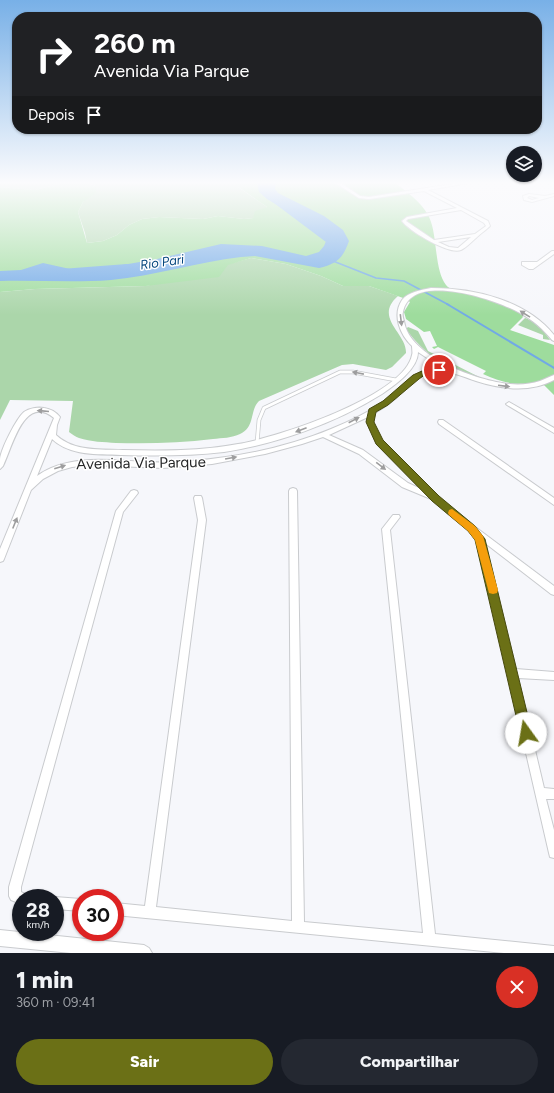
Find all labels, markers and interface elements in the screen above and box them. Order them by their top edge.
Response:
text: 260 m [94,26,176,60]
icon: right [28,28,80,80]
text: Avenida Via Parque [94,60,249,82]
icon: arrive [83,104,105,126]
text: Depois [28,106,75,124]
map controls [506,146,542,182]
button: layers [506,146,542,182]
water label: Rio Pari [139,251,186,273]
one-way arrow [519,310,531,317]
one-way arrow [397,313,404,326]
pin [422,353,456,387]
icon: arrive [428,359,450,381]
one-way arrow [352,370,364,376]
one-way arrow [498,382,510,389]
one-way arrow [37,407,49,414]
one-way arrow [349,417,360,423]
one-way arrow [294,427,306,433]
street label: Avenida Via Parque [76,453,206,473]
one-way arrow [225,455,237,461]
one-way arrow [375,462,386,471]
one-way arrow [54,464,66,470]
one-way arrow [12,516,18,528]
position arrow [505,712,547,754]
speed limit sign: 30 [72,889,124,941]
text: 28 [26,898,50,922]
text: km/h [27,918,49,931]
text: 1 min [16,965,73,994]
button: close [496,966,538,1008]
text: 360 m · 09:41 [16,995,95,1010]
button: Sair [16,1039,273,1085]
button: Compartilhar [281,1039,538,1085]

